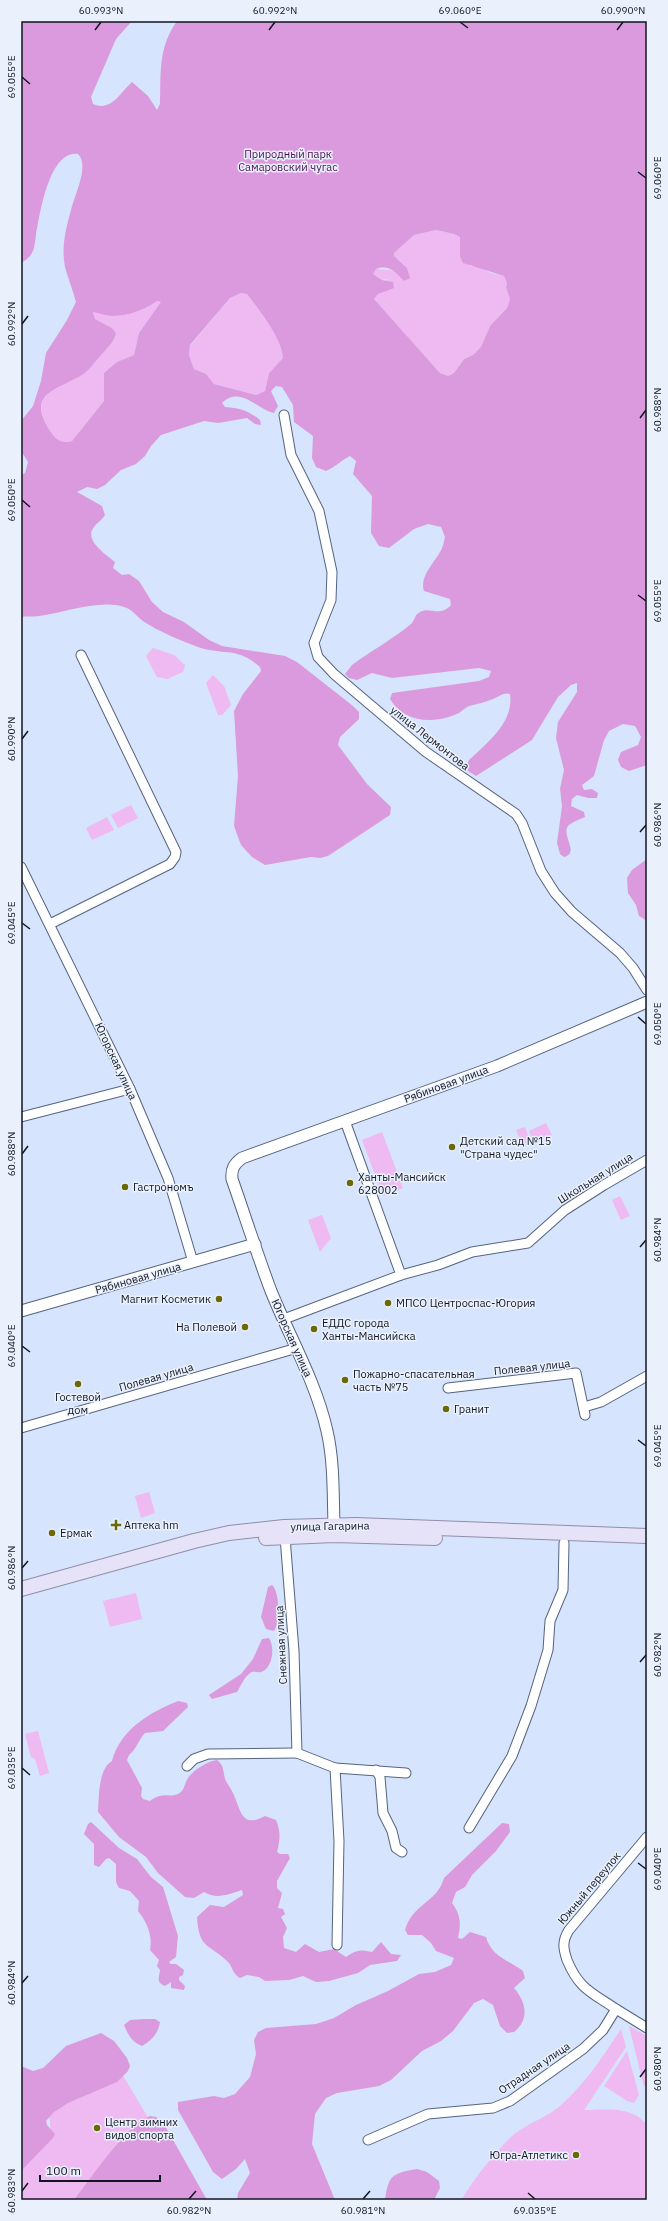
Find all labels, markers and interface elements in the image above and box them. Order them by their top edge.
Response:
text: 60.993°N [79,4,123,17]
text: 60.992°N [253,4,297,17]
text: 69.060°E [438,4,482,17]
text: 60.990°N [601,4,645,17]
text: 69.055°E [5,55,18,99]
park label: Природный парк Самаровский чугас [238,147,338,174]
text: 69.060°E [651,156,664,200]
text: 60.992°N [5,302,18,346]
text: 60.988°N [651,388,664,432]
text: 69.050°E [5,478,18,522]
text: 69.055°E [651,579,664,623]
street label: улица Лермонтова [388,703,472,773]
text: 60.990°N [5,717,18,761]
text: 60.986°N [651,803,664,847]
text: 69.045°E [5,901,18,945]
text: 69.050°E [651,1002,664,1046]
street label: Югорская улица [92,1020,140,1102]
street label: Рябиновая улица [402,1062,490,1106]
text: 60.988°N [5,1132,18,1176]
place label: Детский сад №15 "Страна чудес" [460,1134,551,1161]
marker: Детский сад №15 "Страна чудес" [447,1142,457,1152]
street label: Школьная улица [555,1149,635,1207]
place label: Ханты-Мансийск 628002 [358,1170,446,1197]
marker: Ханты-Мансийск 628002 [345,1178,355,1188]
place label: Гастрономъ [133,1180,194,1194]
marker: Гастрономъ [120,1182,130,1192]
text: 60.984°N [651,1218,664,1262]
street label: Рябиновая улица [93,1259,183,1297]
place label: Магнит Косметик [121,1292,211,1306]
marker: Магнит Косметик [214,1294,224,1304]
place label: МПСО Центроспас-Югория [396,1296,536,1310]
street label: Югорская улица [269,1297,316,1379]
marker: МПСО Центроспас-Югория [383,1298,393,1308]
place label: ЕДДС города Ханты-Мансийска [322,1316,416,1343]
place label: На Полевой [176,1320,237,1334]
marker: На Полевой [240,1322,250,1332]
text: 69.040°E [5,1324,18,1368]
marker: ЕДДС города Ханты-Мансийска [309,1324,319,1334]
street label: Полевая улица [493,1356,571,1378]
street label: Полевая улица [117,1360,195,1394]
place label: Пожарно-спасательная часть №75 [353,1367,475,1394]
marker: Пожарно-спасательная часть №75 [340,1375,350,1385]
marker: Гостевой дом [73,1379,83,1389]
place label: Гостевой дом [55,1390,101,1417]
place label: Гранит [454,1402,489,1416]
marker: Гранит [441,1404,451,1414]
text: 69.045°E [651,1424,664,1468]
place label: Аптека hm [124,1518,179,1532]
street label: улица Гагарина [290,1518,370,1534]
marker: Аптека hm [111,1520,121,1530]
place label: Ермак [60,1526,92,1540]
marker: Ермак [47,1528,57,1538]
text: 60.986°N [5,1546,18,1590]
street label: Снежная улица [272,1605,290,1685]
text: 60.982°N [651,1633,664,1677]
text: 69.035°E [5,1746,18,1790]
text: 69.040°E [651,1847,664,1891]
street label: Южный переулок [554,1849,624,1927]
text: 60.984°N [5,1961,18,2005]
street label: Отрадная улица [496,2039,573,2097]
text: 60.980°N [651,2047,664,2091]
place label: Центр зимних видов спорта [105,2115,178,2142]
marker: Центр зимних видов спорта [92,2123,102,2133]
place label: Югра-Атлетикс [490,2148,568,2162]
marker: Югра-Атлетикс [571,2150,581,2160]
scale bar [40,2157,160,2183]
text: 100 m [46,2163,81,2178]
text: 60.983°N [5,2169,18,2213]
text: 60.982°N [167,2204,211,2217]
text: 60.981°N [341,2204,385,2217]
text: 69.035°E [513,2204,557,2217]

